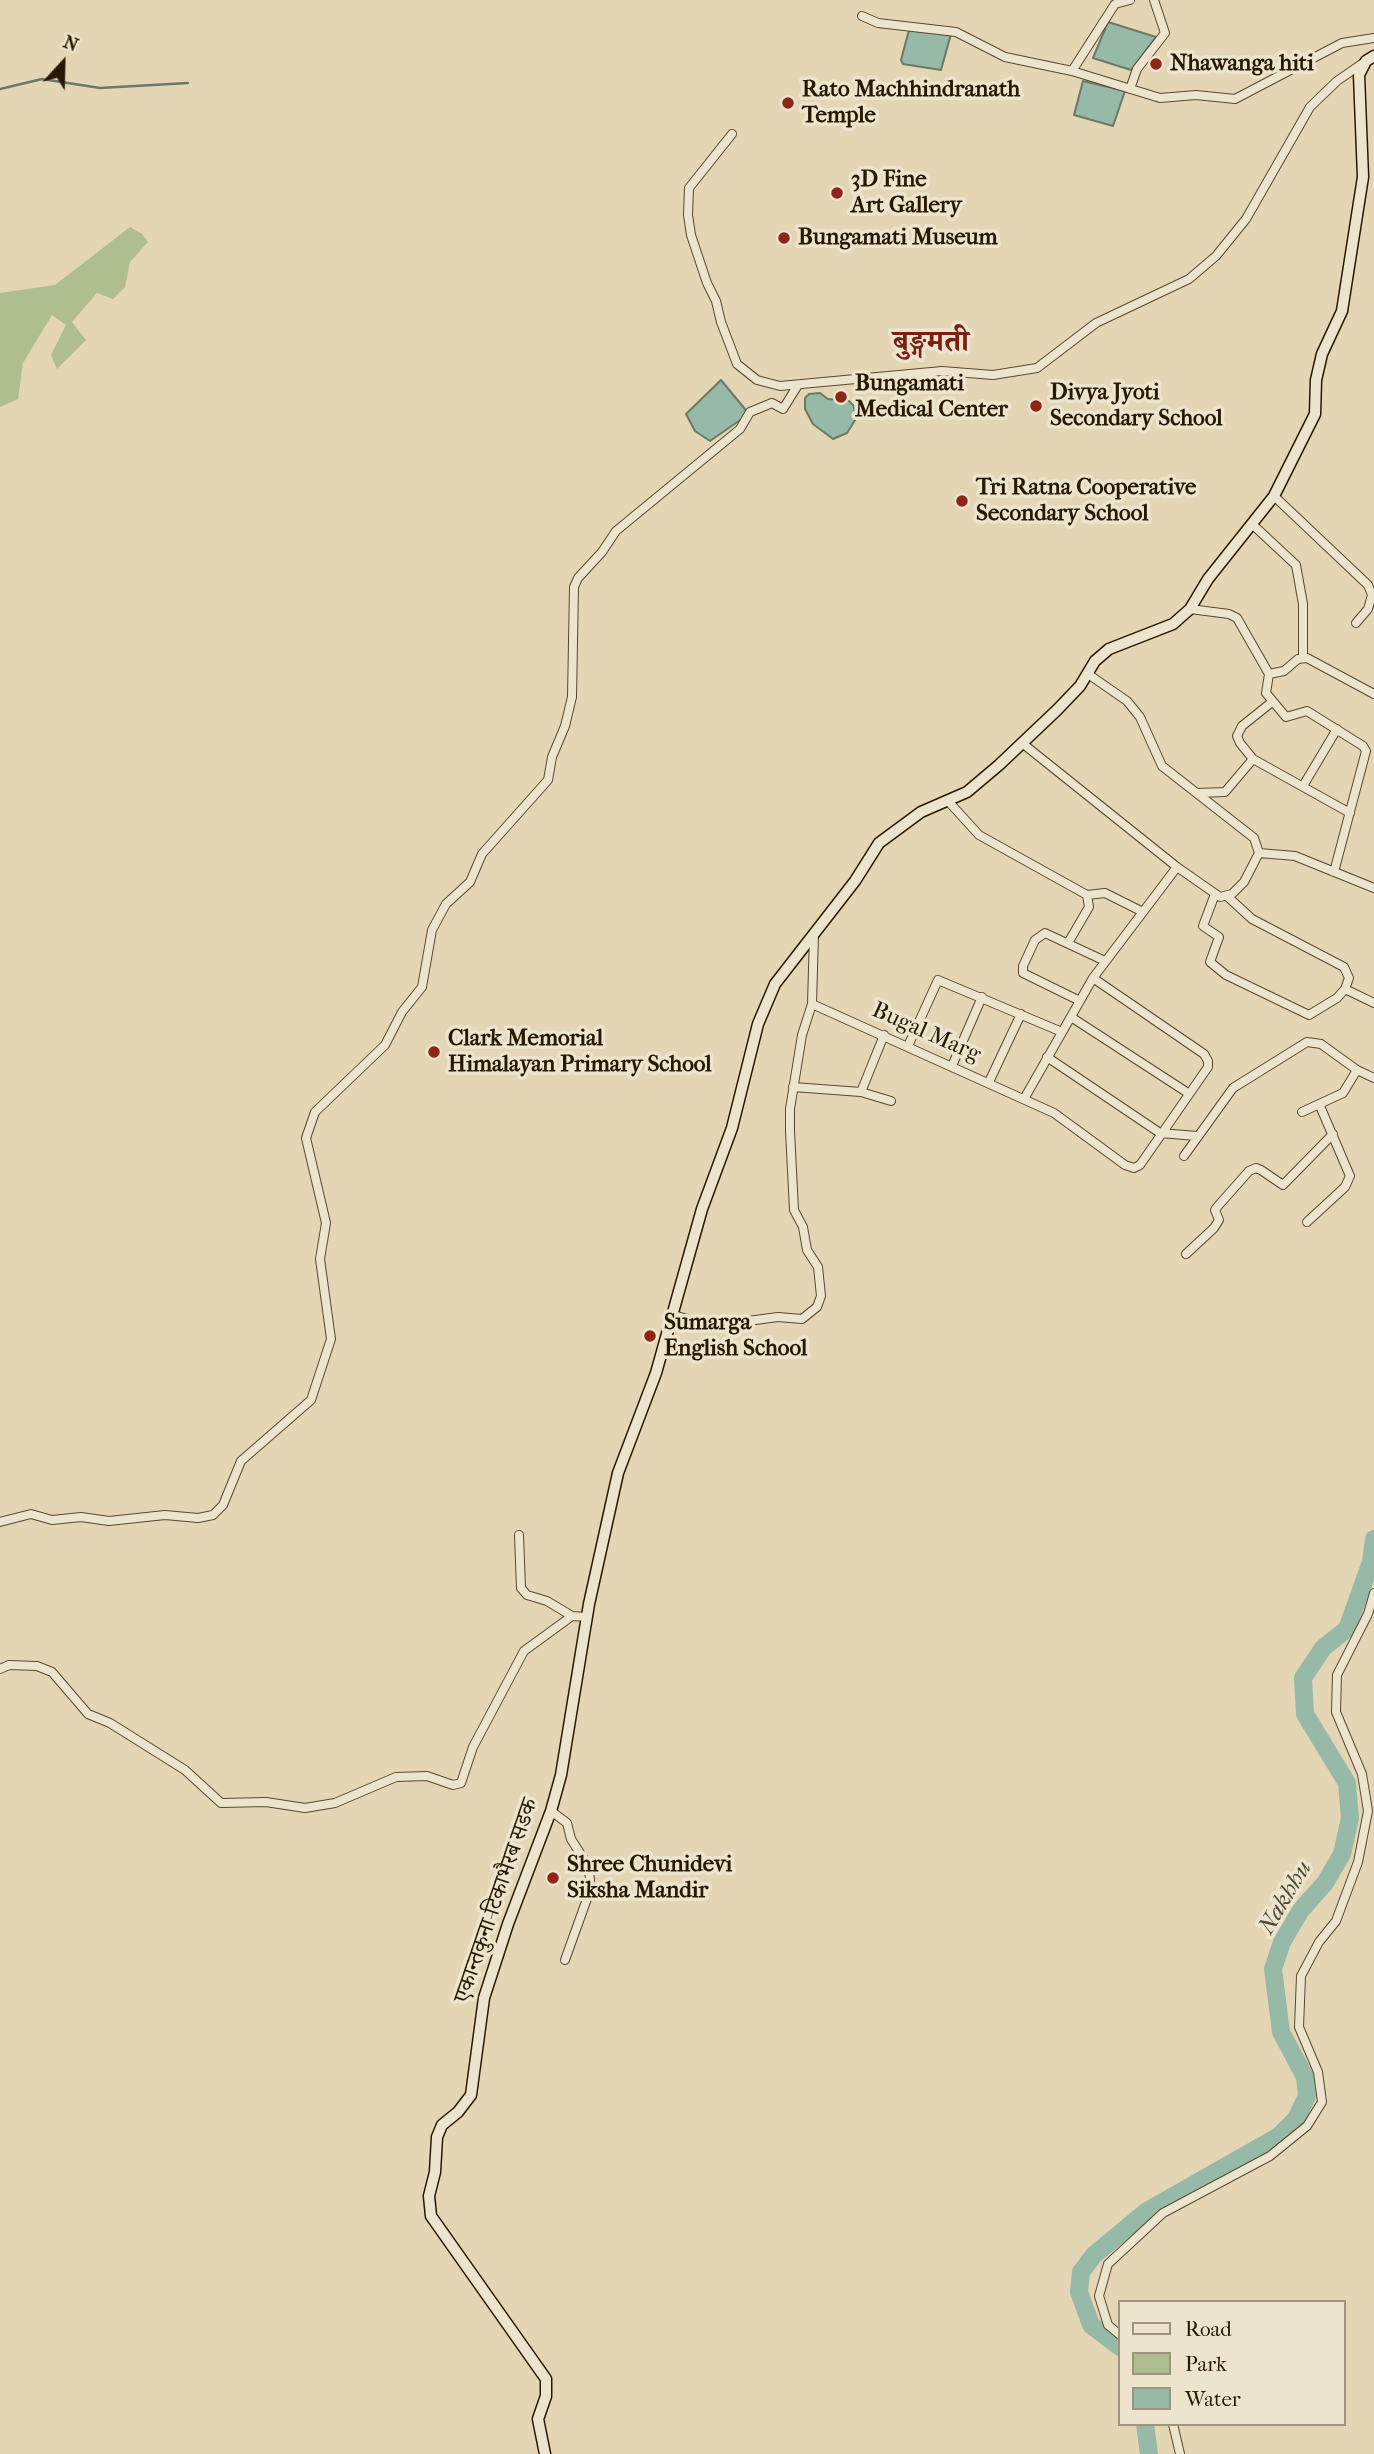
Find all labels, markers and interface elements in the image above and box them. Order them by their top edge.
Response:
north arrow [28,28,98,98]
text: N [60,31,82,56]
place label: Nhawanga hiti [1170,50,1314,78]
marker: Nhawanga hiti [1148,56,1164,72]
place label: Rato Machhindranath Temple [802,76,1020,130]
marker: Rato Machhindranath Temple [780,95,796,111]
place label: 3D Fine Art Gallery [851,166,962,220]
marker: 3D Fine Art Gallery [829,185,845,201]
place label: Bungamati Museum [798,224,998,252]
marker: Bungamati Museum [776,230,792,246]
district label: बुङ्गमती [893,326,969,362]
place label: Bungamati Medical Center [855,370,1008,424]
place label: Divya Jyoti Secondary School [1050,379,1223,433]
marker: Bungamati Medical Center [833,389,849,405]
marker: Divya Jyoti Secondary School [1028,398,1044,414]
place label: Tri Ratna Cooperative Secondary School [976,474,1196,528]
marker: Tri Ratna Cooperative Secondary School [954,493,970,509]
street label: Bugal Marg [867,997,985,1069]
place label: Clark Memorial Himalayan Primary School [448,1025,712,1079]
marker: Clark Memorial Himalayan Primary School [426,1044,442,1060]
place label: Sumarga English School [664,1309,807,1363]
marker: Sumarga English School [642,1328,658,1344]
street label: एकान्तकुना-टिकाभैरब सडक [449,1795,545,2007]
place label: Shree Chunidevi Siksha Mandir [567,1851,732,1905]
water label: Nakhhu [1253,1856,1319,1940]
marker: Shree Chunidevi Siksha Mandir [545,1870,561,1886]
legend [1118,2300,1346,2426]
text: Road [1185,2317,1232,2341]
text: Park [1185,2352,1227,2376]
text: Water [1185,2387,1241,2411]

